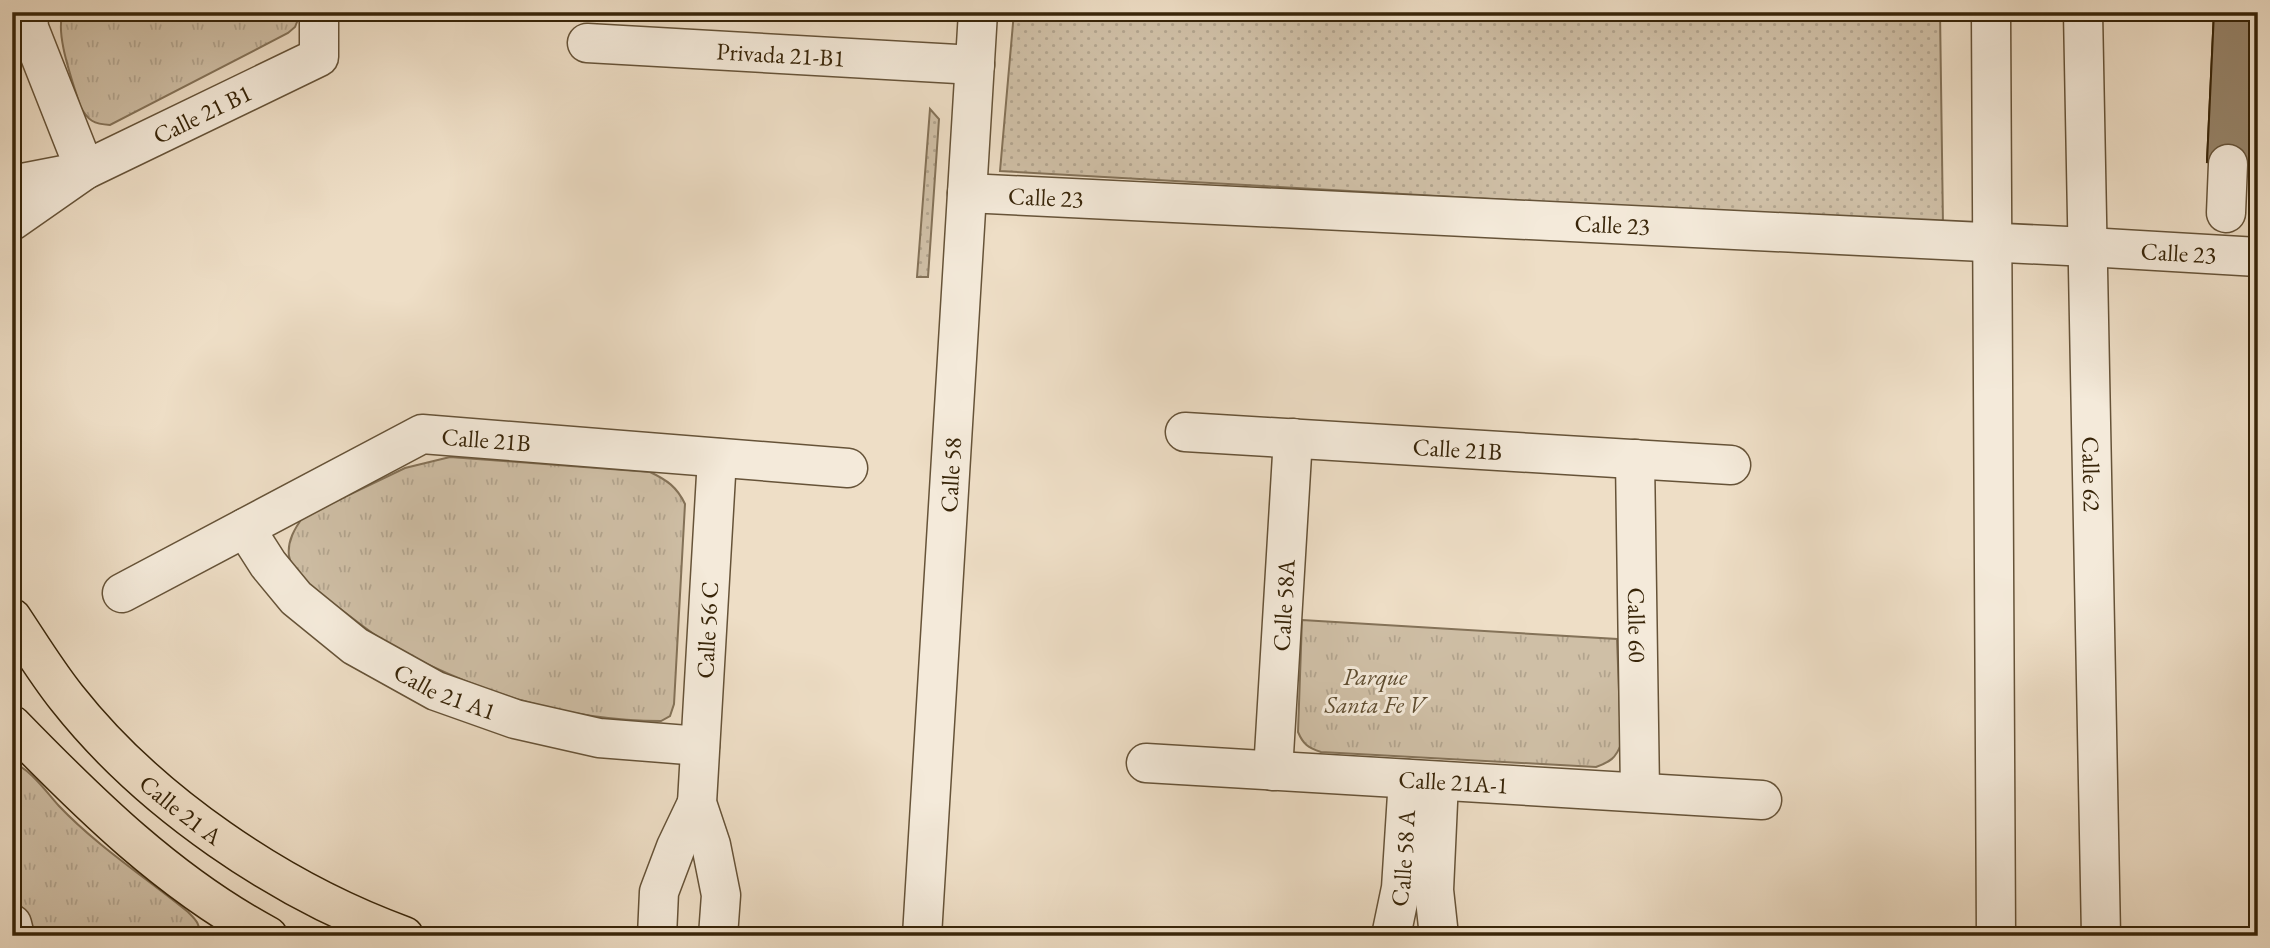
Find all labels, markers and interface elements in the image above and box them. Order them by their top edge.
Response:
street label: Privada 21-B1 [716,35,846,73]
street label: Calle 21 B1 [148,77,256,150]
street label: Calle 23 [1008,180,1084,214]
street label: Calle 23 [1574,207,1651,241]
street label: Calle 23 [2140,235,2217,270]
street label: Calle 21B [440,420,532,458]
street label: Calle 21B [1412,430,1503,467]
street label: Calle 58 [932,436,968,513]
street label: Calle 62 [2076,436,2108,512]
street label: Calle 58A [1265,558,1301,652]
street label: Calle 56 C [689,581,725,679]
street label: Calle 60 [1621,587,1654,663]
street label: Calle 21 A1 [389,655,500,727]
park label: Parque Santa Fe V [1324,661,1429,720]
street label: Calle 21A-1 [1398,763,1509,800]
street label: Calle 21 A [133,767,229,852]
street label: Calle 58 A [1382,808,1422,909]

